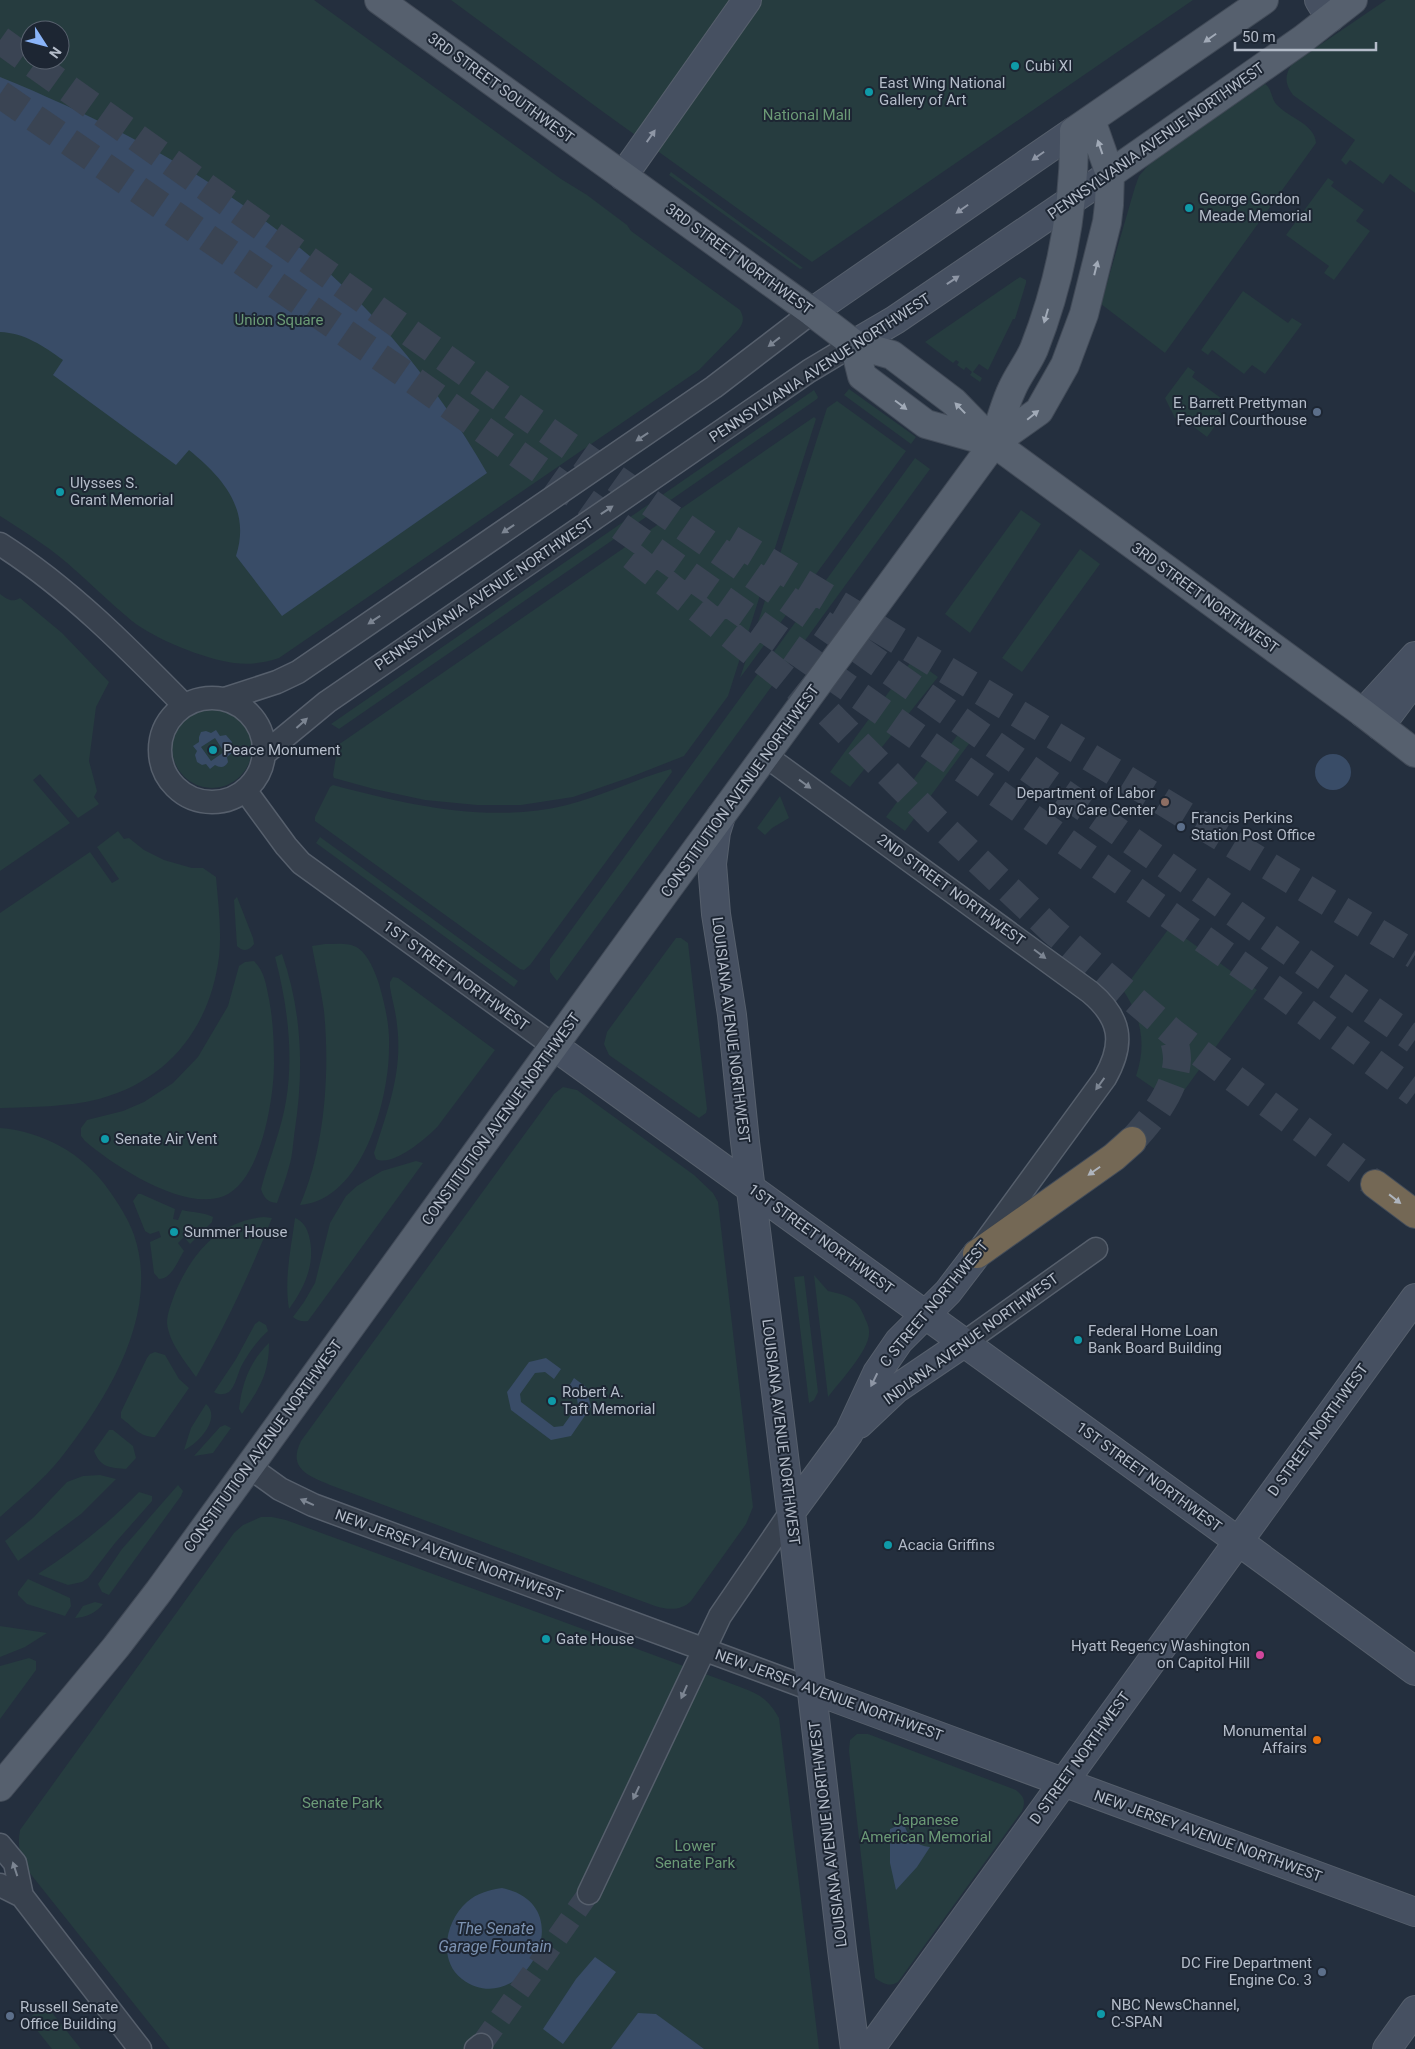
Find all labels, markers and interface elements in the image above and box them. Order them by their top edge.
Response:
north arrow [20,20,70,70]
scale bar [1235,20,1376,52]
text: 50 m [1242,28,1276,46]
street label: 3RD STREET SOUTHWEST [424,29,578,147]
one-way arrow [1203,33,1217,43]
text: N [46,44,65,61]
place label: Cubi XI [1025,57,1072,75]
street label: PENNSYLVANIA AVENUE NORTHWEST [1044,59,1268,223]
marker: Cubi XI [1009,60,1021,72]
place label: East Wing National Gallery of Art [879,74,1006,109]
marker: East Wing National Gallery of Art [863,86,875,98]
park label: National Mall [763,106,851,124]
one-way arrow [646,129,656,143]
one-way arrow [1096,139,1104,154]
one-way arrow [1031,151,1045,161]
place label: George Gordon Meade Memorial [1199,190,1312,225]
street label: 3RD STREET NORTHWEST [662,200,816,318]
marker: George Gordon Meade Memorial [1183,202,1195,214]
one-way arrow [955,204,969,214]
one-way arrow [1092,260,1100,275]
one-way arrow [947,275,960,285]
street label: PENNSYLVANIA AVENUE NORTHWEST [706,290,934,446]
one-way arrow [1041,308,1049,323]
park label: Union Square [235,311,324,329]
one-way arrow [768,336,781,347]
place label: E. Barrett Prettyman Federal Courthouse [1173,394,1307,429]
one-way arrow [894,400,908,410]
one-way arrow [954,402,966,414]
marker: E. Barrett Prettyman Federal Courthouse [1311,406,1323,418]
one-way arrow [1027,410,1040,421]
one-way arrow [635,432,649,442]
place label: Ulysses S. Grant Memorial [70,474,173,509]
marker: Ulysses S. Grant Memorial [54,486,66,498]
one-way arrow [600,505,614,515]
street label: PENNSYLVANIA AVENUE NORTHWEST [371,514,597,674]
one-way arrow [501,524,515,533]
street label: 3RD STREET NORTHWEST [1128,539,1282,657]
one-way arrow [367,615,381,625]
street label: CONSTITUTION AVENUE NORTHWEST [657,681,823,901]
one-way arrow [295,717,307,729]
place label: Peace Monument [223,741,341,759]
marker: Peace Monument [207,744,219,756]
one-way arrow [798,779,812,789]
place label: Department of Labor Day Care Center [1016,784,1155,819]
marker: Department of Labor Day Care Center [1159,796,1171,808]
place label: Francis Perkins Station Post Office [1191,809,1315,844]
marker: Francis Perkins Station Post Office [1175,821,1187,833]
street label: 2ND STREET NORTHWEST [874,830,1028,950]
street label: LOUISIANA AVENUE NORTHWEST [708,916,754,1144]
street label: 1ST STREET NORTHWEST [380,917,532,1035]
one-way arrow [1033,949,1046,960]
street label: CONSTITUTION AVENUE NORTHWEST [418,1009,584,1229]
one-way arrow [1095,1077,1106,1090]
place label: Senate Air Vent [115,1130,218,1148]
marker: Senate Air Vent [99,1133,111,1145]
one-way arrow [1087,1166,1101,1176]
street label: 1ST STREET NORTHWEST [745,1180,897,1298]
one-way arrow [1388,1194,1402,1204]
place label: Summer House [184,1223,288,1241]
marker: Summer House [168,1226,180,1238]
street label: C STREET NORTHWEST [876,1237,992,1371]
street label: INDIANA AVENUE NORTHWEST [880,1269,1062,1409]
street label: LOUISIANA AVENUE NORTHWEST [758,1318,804,1546]
place label: Federal Home Loan Bank Board Building [1088,1322,1222,1357]
marker: Federal Home Loan Bank Board Building [1072,1334,1084,1346]
street label: CONSTITUTION AVENUE NORTHWEST [180,1336,346,1556]
street label: D STREET NORTHWEST [1264,1360,1372,1500]
one-way arrow [869,1373,877,1387]
place label: Robert A. Taft Memorial [562,1383,655,1418]
marker: Robert A. Taft Memorial [546,1395,558,1407]
street label: 1ST STREET NORTHWEST [1073,1418,1225,1536]
one-way arrow [300,1497,314,1505]
street label: NEW JERSEY AVENUE NORTHWEST [333,1505,566,1605]
place label: Acacia Griffins [898,1536,995,1554]
marker: Acacia Griffins [882,1539,894,1551]
place label: Gate House [556,1630,634,1648]
marker: Gate House [540,1633,552,1645]
place label: Hyatt Regency Washington on Capitol Hill [1071,1637,1250,1672]
street label: NEW JERSEY AVENUE NORTHWEST [713,1645,946,1745]
marker: Hyatt Regency Washington on Capitol Hill [1254,1649,1266,1661]
one-way arrow [680,1685,688,1699]
street label: D STREET NORTHWEST [1026,1688,1134,1828]
street label: LOUISIANA AVENUE NORTHWEST [805,1720,851,1948]
place label: Monumental Affairs [1223,1722,1307,1757]
marker: Monumental Affairs [1311,1734,1323,1746]
one-way arrow [632,1786,640,1800]
street label: NEW JERSEY AVENUE NORTHWEST [1092,1786,1325,1886]
park label: Senate Park [302,1794,382,1812]
park label: Japanese American Memorial [861,1811,991,1846]
park label: Lower Senate Park [655,1837,735,1872]
one-way arrow [11,1861,18,1876]
water label: The Senate Garage Fountain [438,1919,552,1956]
place label: DC Fire Department Engine Co. 3 [1181,1954,1312,1989]
marker: DC Fire Department Engine Co. 3 [1316,1966,1328,1978]
place label: NBC NewsChannel, C-SPAN [1111,1996,1240,2031]
place label: Russell Senate Office Building [20,1998,118,2033]
marker: NBC NewsChannel, C-SPAN [1095,2008,1107,2020]
marker: Russell Senate Office Building [4,2010,16,2022]

